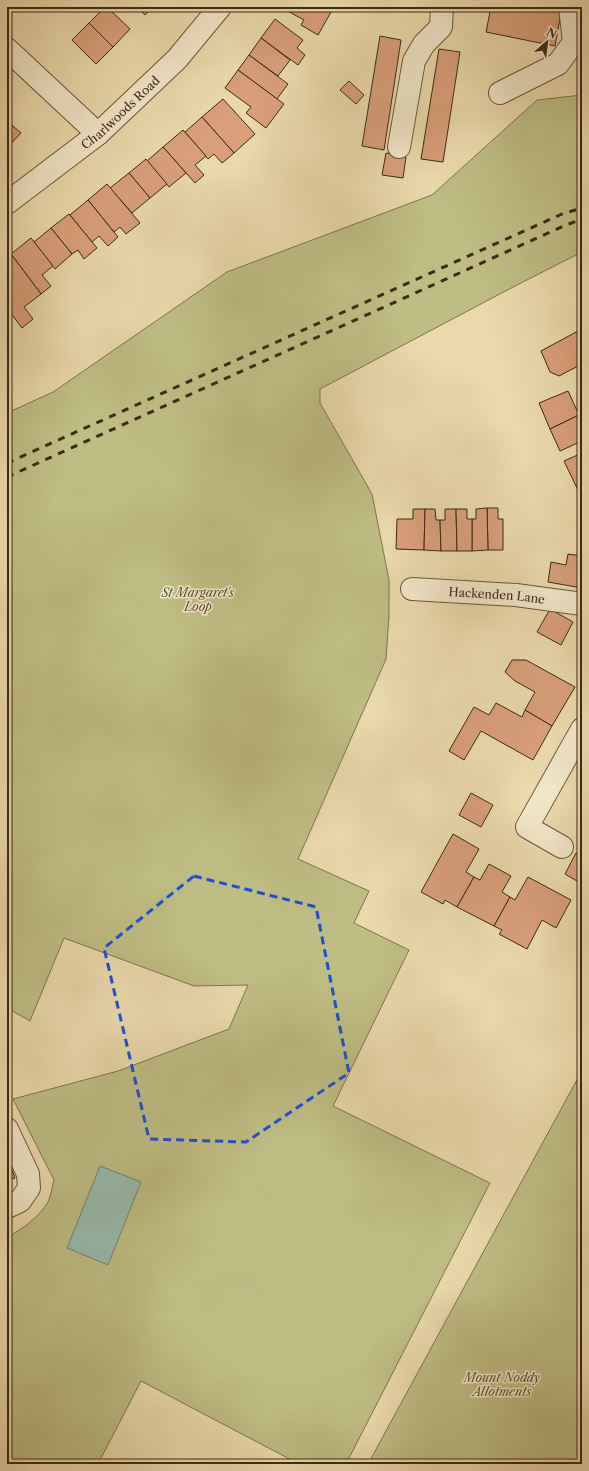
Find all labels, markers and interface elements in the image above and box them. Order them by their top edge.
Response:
north arrow [527,22,567,62]
text: N [544,25,560,42]
street label: Charlwoods Road [78,72,163,152]
street label: Hackenden Lane [448,584,546,606]
park label: St Margaret's Loop [161,585,235,614]
park label: Mount Noddy Allotments [462,1370,540,1399]

